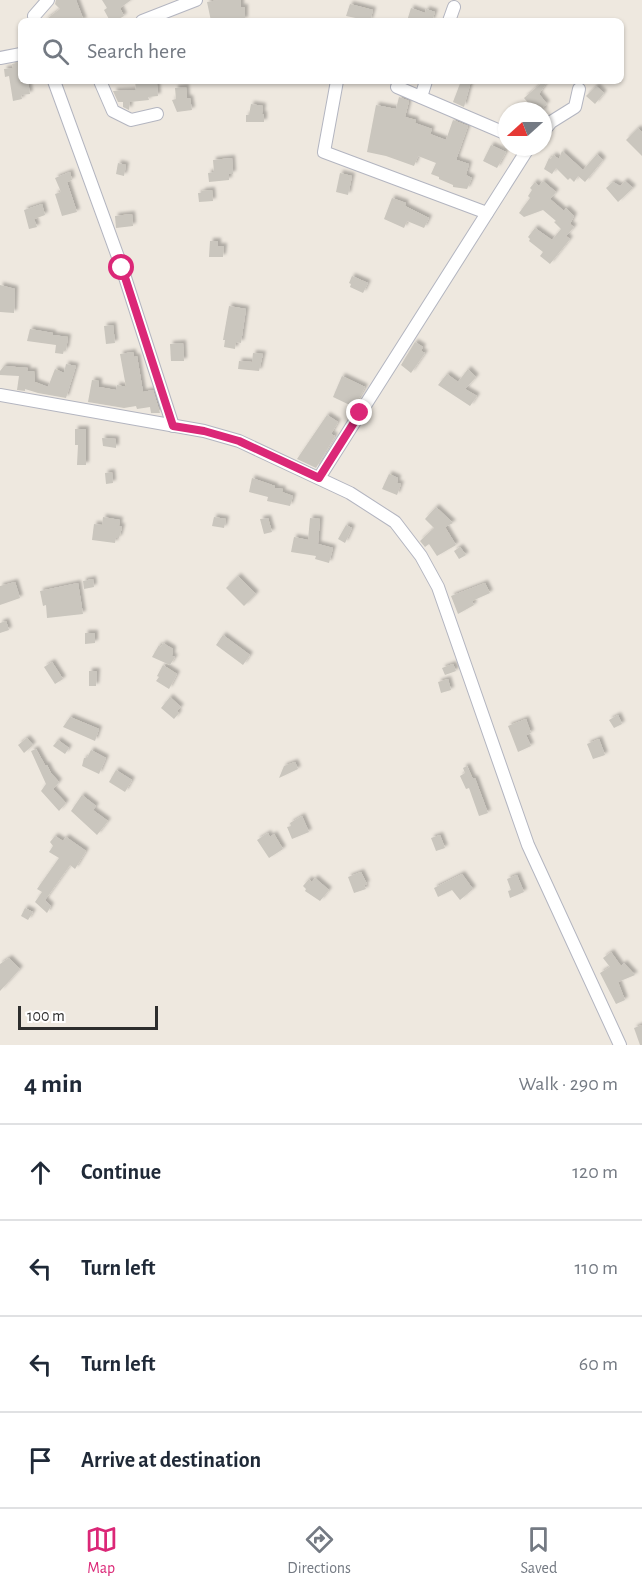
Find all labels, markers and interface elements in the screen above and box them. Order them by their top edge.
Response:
search box [18,18,624,84]
icon: search [39,35,72,68]
text: Search here [87,40,186,62]
north arrow [498,102,552,156]
route start [108,254,134,280]
route end [346,399,372,425]
scale bar [18,1003,158,1030]
text: 100 m [27,1008,65,1024]
text: 4 min [24,1071,83,1097]
text: Walk · 290 m [518,1074,618,1094]
icon: ahead [24,1156,57,1189]
text: Continue [81,1161,161,1183]
text: 120 m [572,1162,618,1182]
icon: left [24,1252,57,1285]
text: Turn left [81,1257,155,1279]
text: 110 m [574,1258,618,1278]
icon: left [24,1348,57,1381]
text: Turn left [81,1353,155,1375]
text: 60 m [579,1354,618,1374]
icon: arrive [24,1444,57,1477]
text: Arrive at destination [81,1449,261,1471]
tab: Map [85,1523,118,1578]
tab: Directions [287,1523,351,1578]
tab: Saved [521,1523,557,1578]

